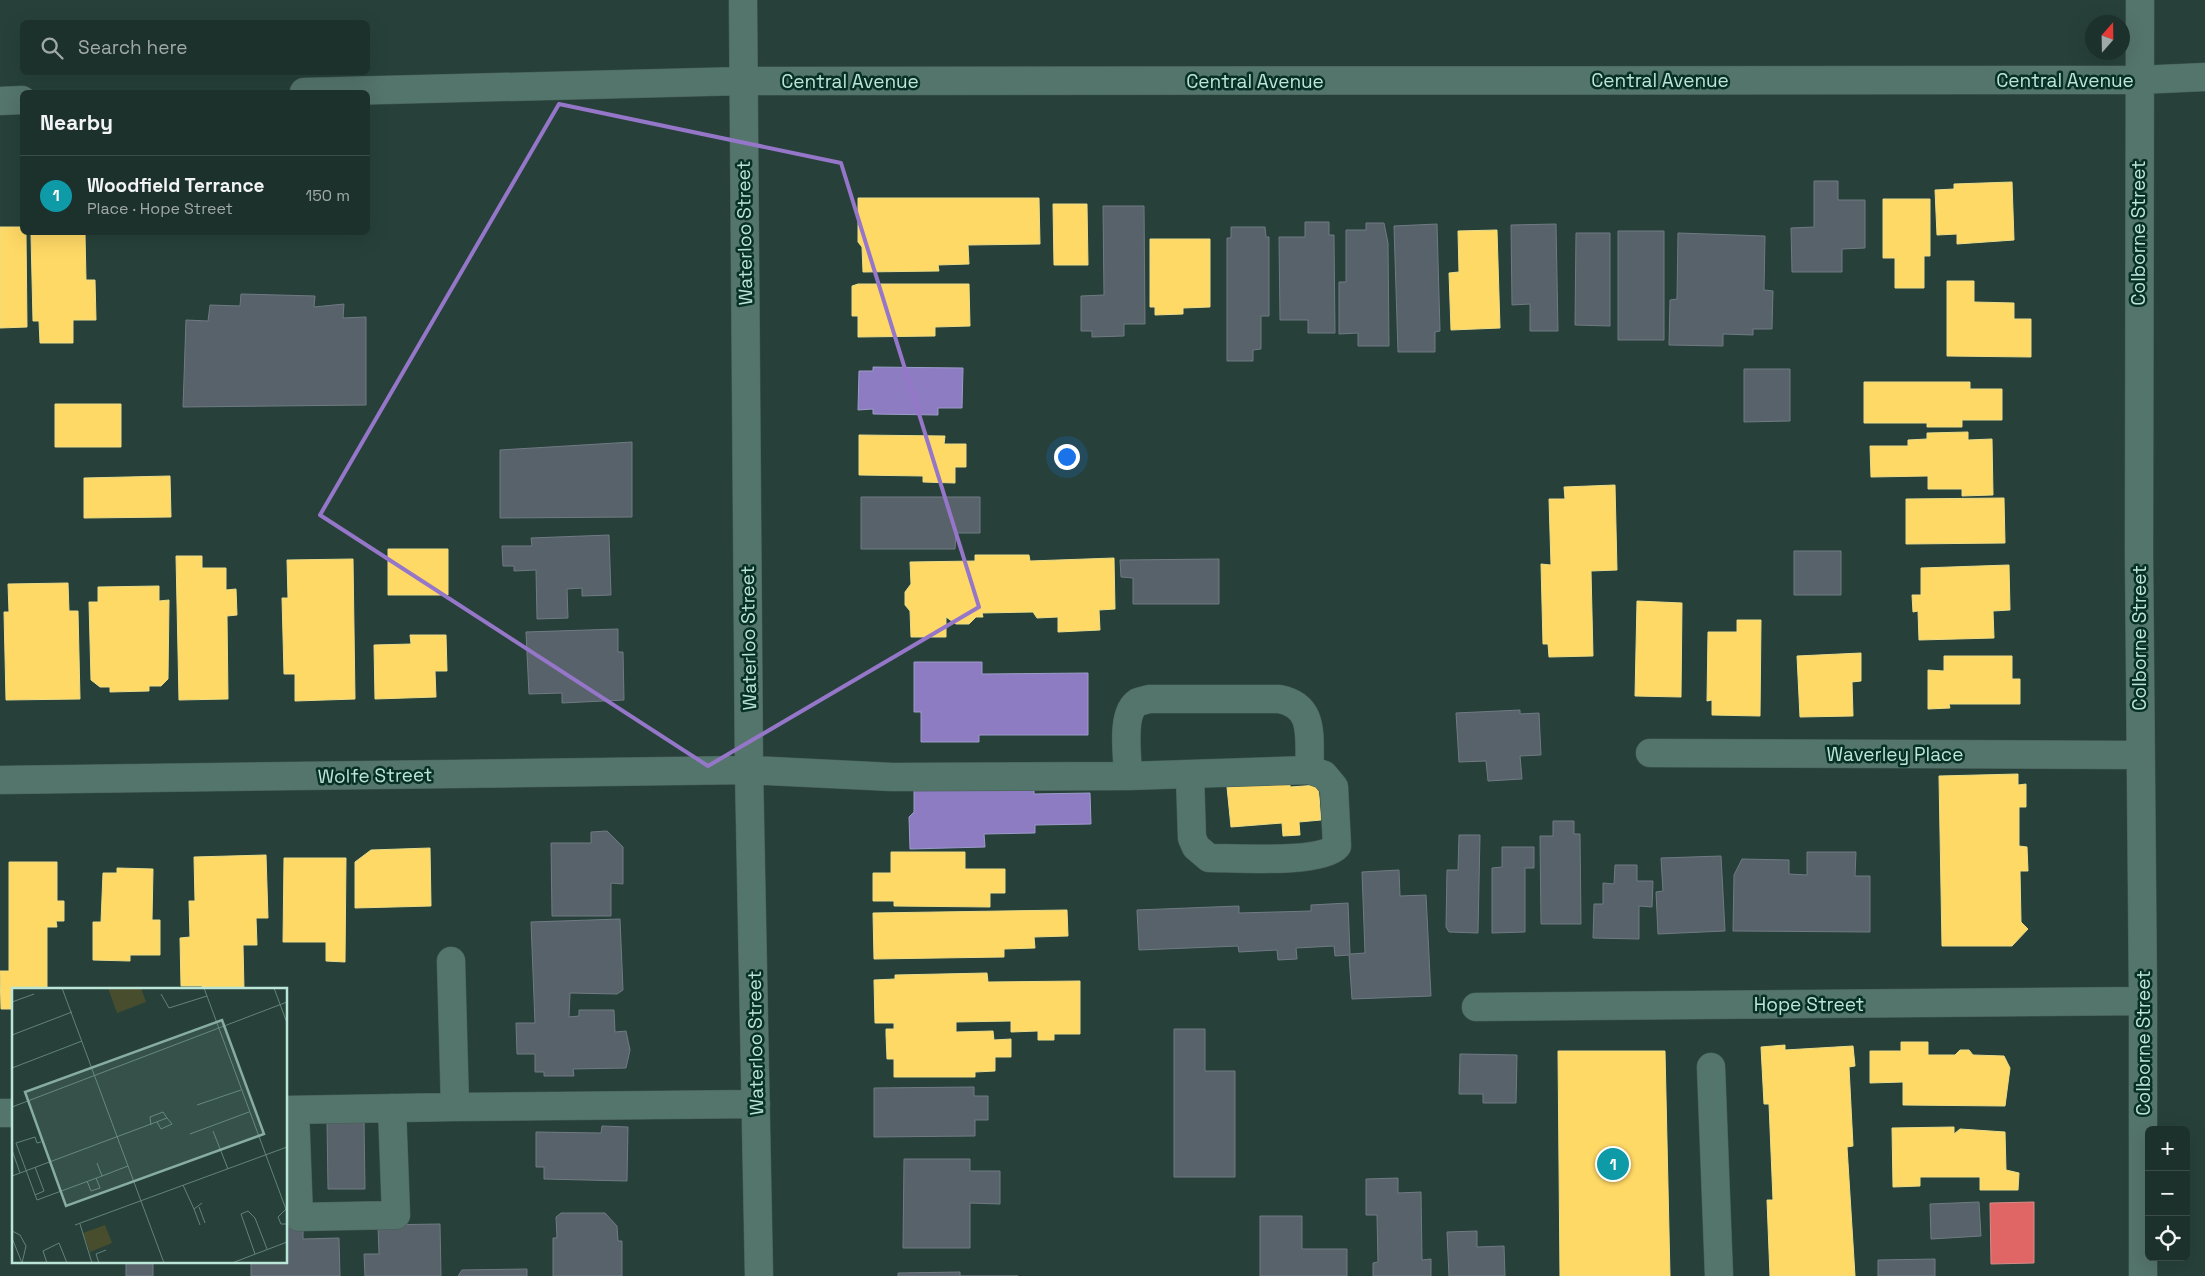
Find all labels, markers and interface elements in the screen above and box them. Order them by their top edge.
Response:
north arrow [2085,15,2130,60]
search box [20,20,370,75]
icon: search [38,34,66,62]
text: Search here [78,35,188,60]
street label: Central Avenue [1591,68,1729,93]
street label: Central Avenue [1996,68,2134,93]
street label: Central Avenue [781,69,919,94]
street label: Central Avenue [1186,69,1324,94]
text: Nearby [40,109,113,136]
street label: Waterloo Street [731,160,758,306]
street label: Colborne Street [2126,160,2151,306]
text: Woodfield Terrance [87,173,264,198]
text: 1 [52,185,60,206]
text: 150 m [306,185,350,206]
text: Place · Hope Street [87,198,233,219]
your location [1054,444,1080,470]
street label: Waterloo Street [735,565,762,711]
street label: Colborne Street [2127,565,2152,711]
street label: Waverley Place [1827,742,1963,767]
street label: Wolfe Street [317,762,433,789]
street label: Waterloo Street [742,970,769,1116]
street label: Colborne Street [2131,970,2156,1116]
inset map [12,988,288,1264]
street label: Hope Street [1754,992,1864,1017]
map controls [2145,1126,2190,1261]
button: + [2145,1126,2190,1171]
pin: 1 [1597,1145,1629,1183]
button: − [2145,1171,2190,1216]
button: locate [2145,1216,2190,1261]

